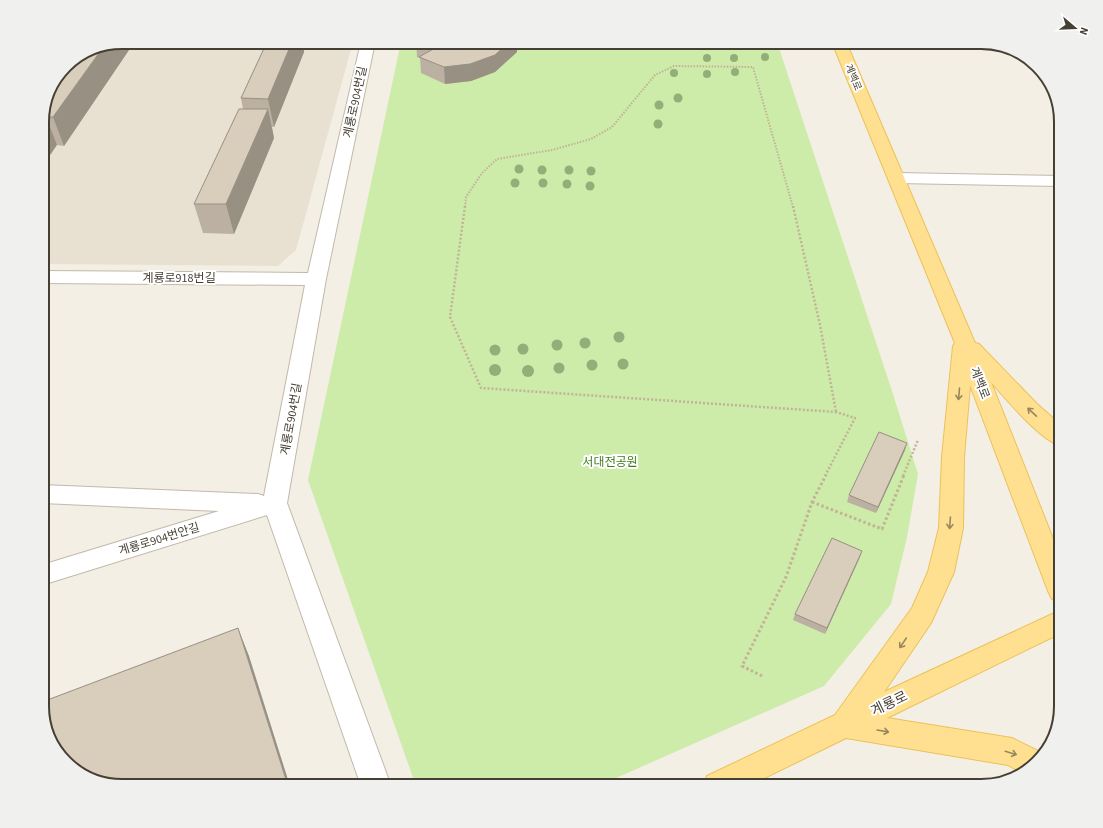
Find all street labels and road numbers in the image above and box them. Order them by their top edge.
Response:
street label: 계백로 [841,62,865,93]
street label: 계룡로904번길 [340,65,371,140]
street label: 계룡로918번길 [142,270,216,287]
street label: 계백로 [966,365,993,402]
street label: 계룡로904번길 [277,382,306,457]
street label: 계룡로904번안길 [116,519,202,560]
street label: 계룡로 [868,686,911,721]

